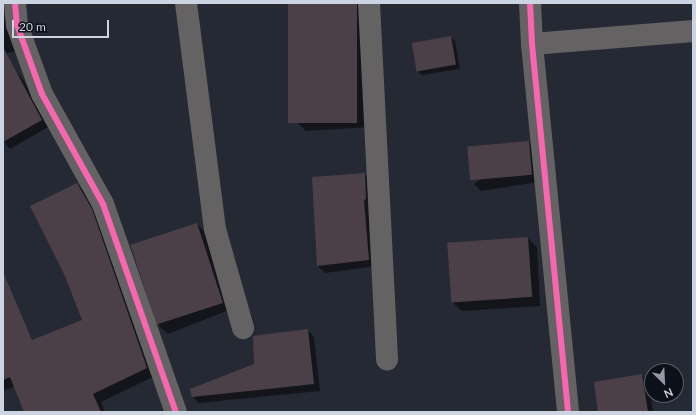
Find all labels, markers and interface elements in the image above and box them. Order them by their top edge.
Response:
scale bar [14,12,111,38]
text: 20 m [19,19,46,34]
north arrow [644,363,684,403]
text: N [662,386,675,401]

